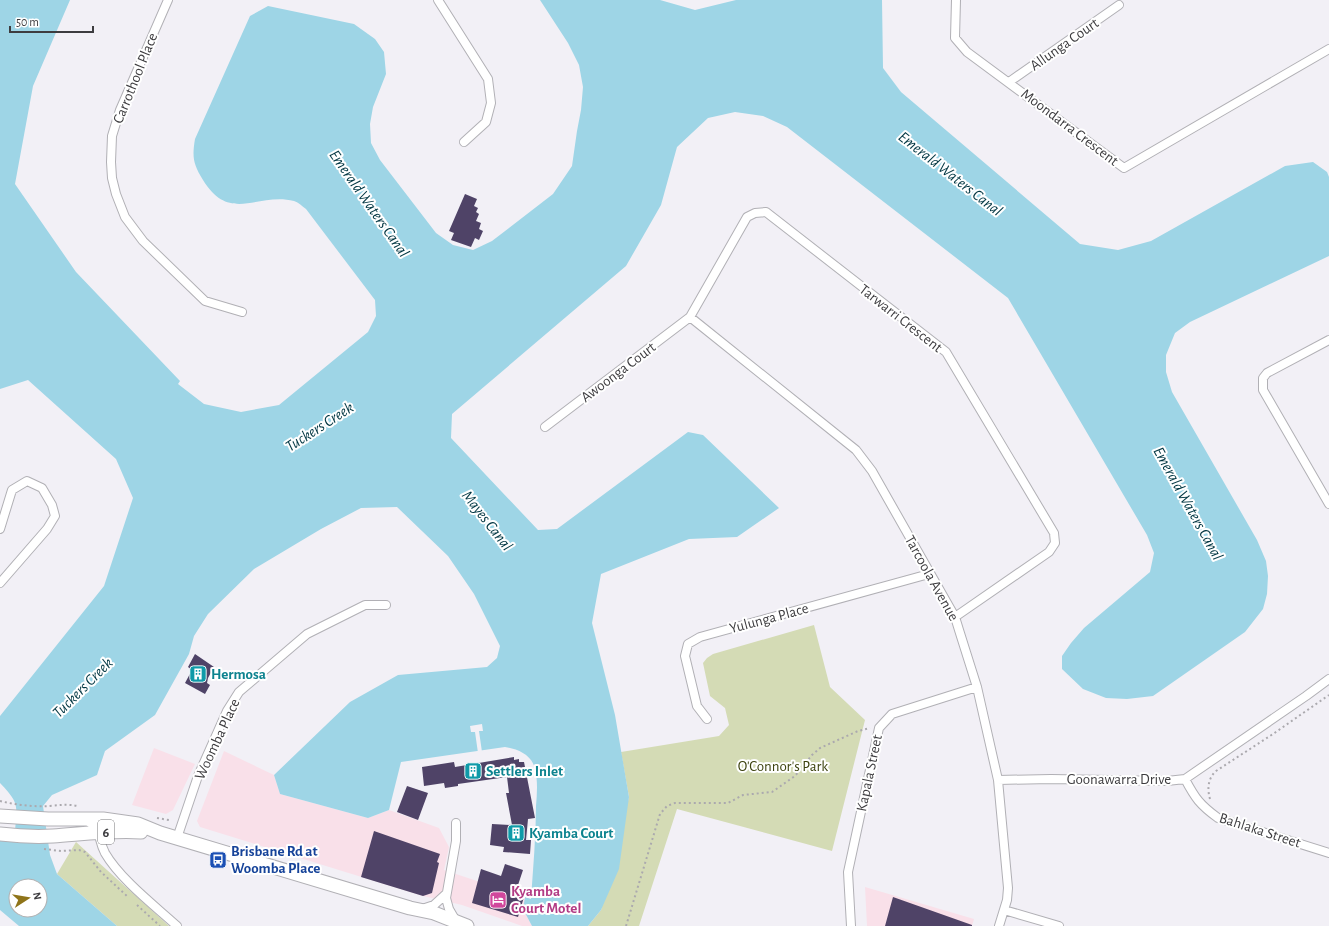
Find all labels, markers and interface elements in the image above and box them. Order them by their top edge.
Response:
scale bar [10,8,93,34]
street label: Allunga Court [1027,15,1101,73]
text: 50 m [16,16,39,28]
street label: Carrothool Place [110,31,160,126]
street label: Moondarra Crescent [1018,86,1121,169]
water label: Emerald Waters Canal [895,128,1005,219]
water label: Emerald Waters Canal [326,147,412,260]
street label: Tarwarri Crescent [856,282,945,355]
street label: Awoonga Court [578,339,659,405]
water label: Tuckers Creek [283,399,356,455]
water label: Emerald Waters Canal [1150,444,1226,563]
water label: Mayes Canal [459,488,516,554]
street label: Tarcoola Avenue [902,533,961,624]
street label: Yulunga Place [728,601,810,636]
water label: Tuckers Creek [50,655,116,721]
building icon: Hermosa [188,664,208,684]
place label: Hermosa [211,667,266,682]
street label: Woomba Place [192,696,243,782]
street label: Kapala Street [854,733,885,813]
park label: O'Connor's Park [738,759,828,774]
building icon: Settlers Inlet [463,761,483,781]
place label: Settlers Inlet [486,764,563,779]
street label: Goonawarra Drive [1067,772,1171,787]
street label: Bahlaka Street [1217,810,1303,851]
road number: 6 [98,820,114,844]
building icon: Kyamba Court [506,823,526,843]
place label: Kyamba Court [529,826,613,841]
place label: Brisbane Rd at Woomba Place [231,844,320,876]
bus stop icon: Brisbane Rd at Woomba Place [208,850,228,870]
north arrow [8,878,48,918]
place label: Kyamba Court Motel [511,884,581,916]
hotel icon: Kyamba Court Motel [488,890,508,910]
text: N [31,891,43,901]

